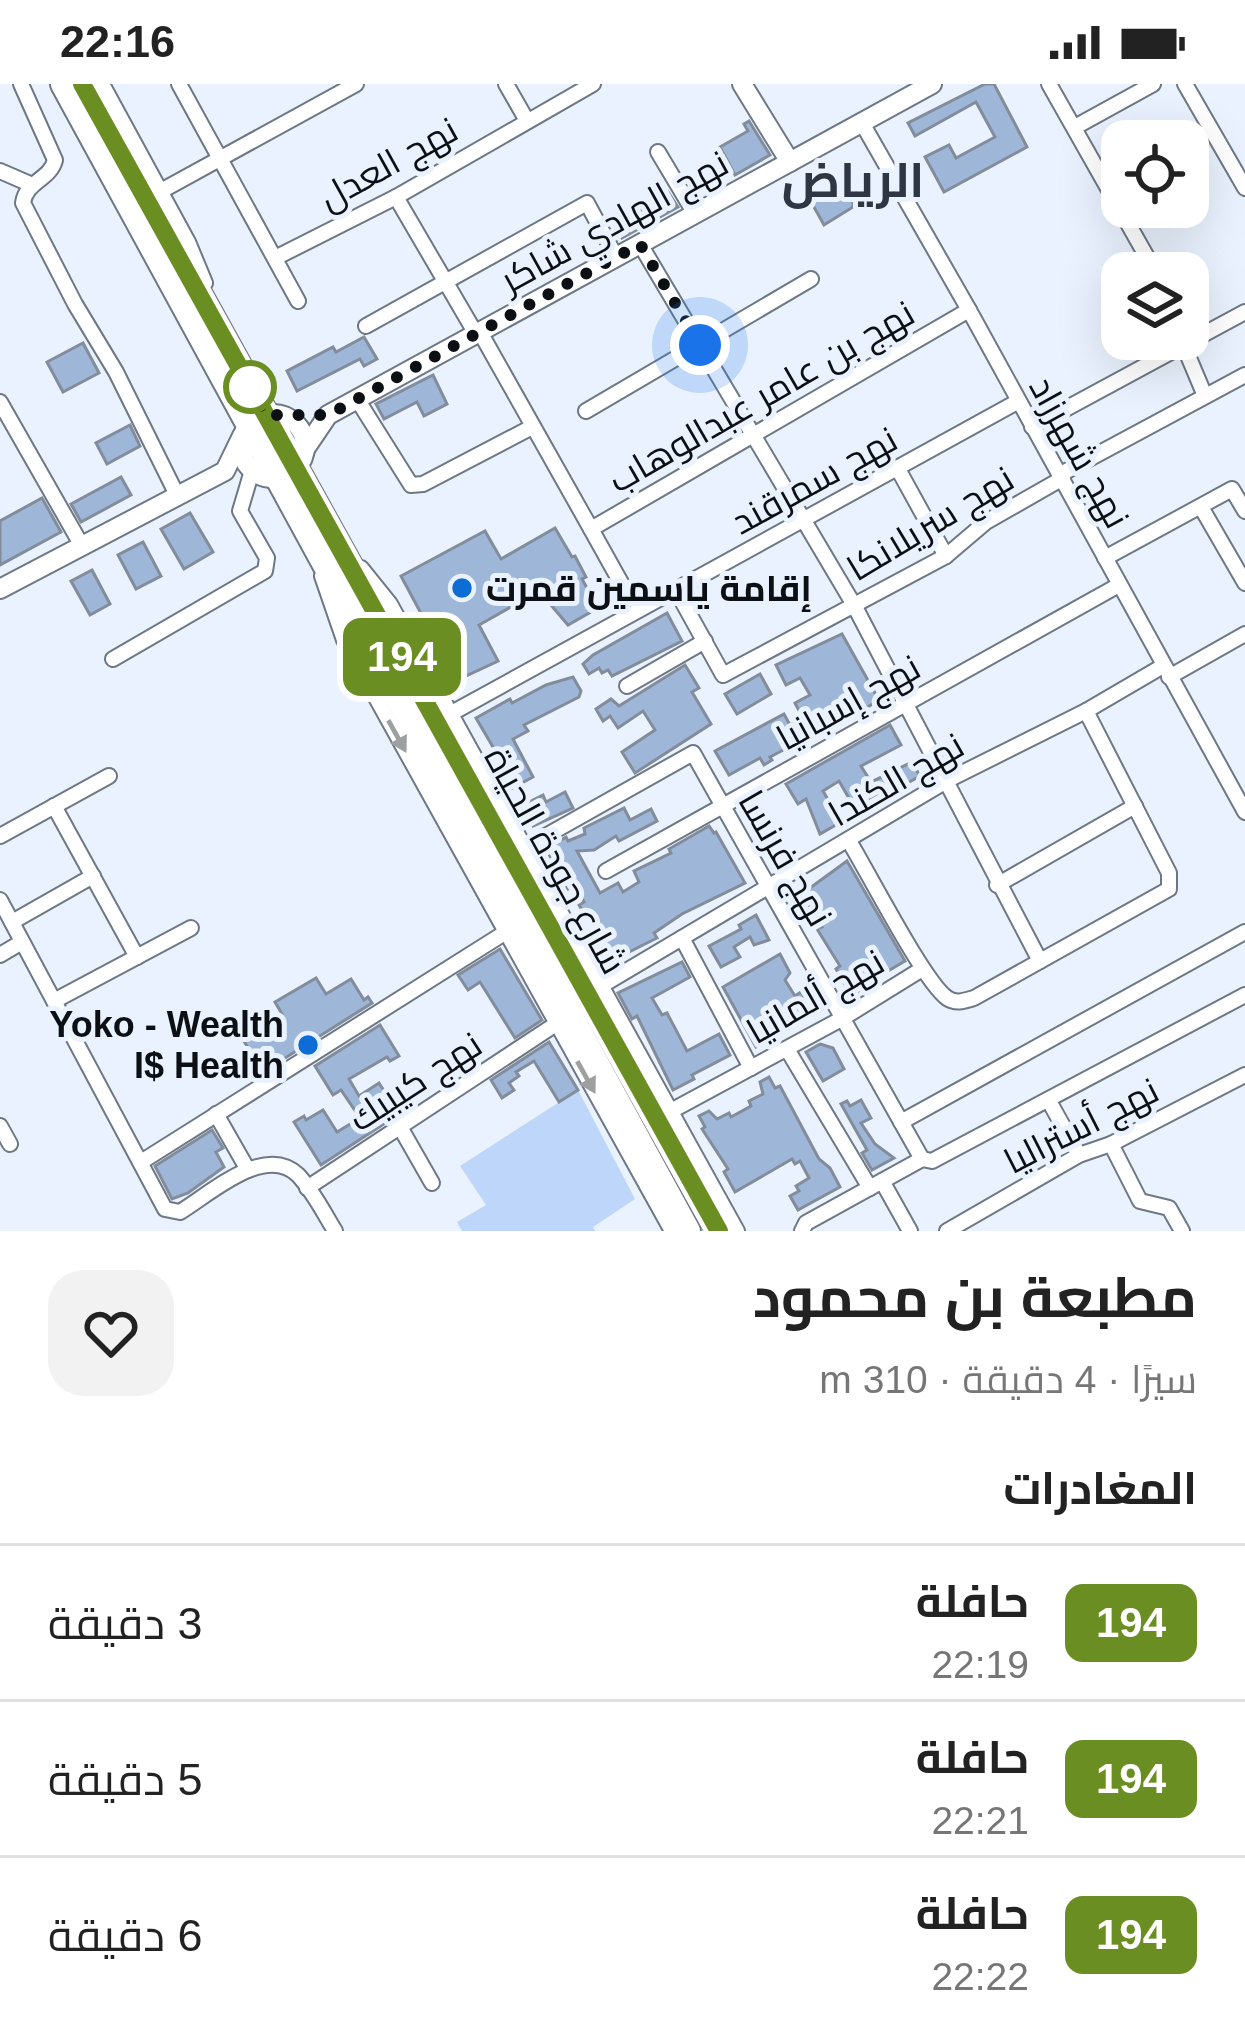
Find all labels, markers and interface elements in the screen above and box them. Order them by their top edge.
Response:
text: 22:16 [60,16,175,67]
street label: نهج العدل [312,109,466,222]
map controls [1101,120,1209,360]
button: locate [1101,120,1209,228]
street label: نهج الهادي شاكر [492,142,738,308]
district label: الرياض [782,154,924,209]
button: layers [1101,252,1209,360]
street label: نهج بن عامر عبدالوهاب [601,292,923,504]
your location [670,315,730,375]
unlabelled marker [225,362,275,412]
street label: نهج شهرزاد [1018,369,1138,537]
street label: نهج سمرقند [724,418,906,546]
street label: نهج سريلانكا [840,458,1023,592]
place label: إقامة ياسمين قمرت [486,568,812,612]
marker: إقامة ياسمين قمرت [449,575,475,601]
line badge: 194 [333,618,471,696]
text: 194 [367,633,437,680]
street label: نهج إسبانيا [769,646,929,762]
one-way arrow [386,719,407,753]
street label: نهج الكندا [822,724,973,838]
street label: شارع جودة الحياة [473,740,635,983]
street label: نهج فرنسا [727,783,841,935]
street label: نهج ألمانيا [738,939,893,1055]
place label: Yoko - Wealth I$ Health [49,1004,284,1086]
street label: نهج كيبيك [341,1023,491,1143]
marker: Yoko - Wealth I$ Health [295,1032,321,1058]
one-way arrow [574,1060,595,1094]
street label: نهج أستراليا [996,1067,1167,1185]
text: مطبعة بن محمود [753,1265,1197,1329]
button: heart [48,1270,174,1396]
text: سيرًا · 4 دقيقة · 310 m [819,1358,1197,1401]
text: المغادرات [1003,1463,1197,1514]
text: حافلة [916,1576,1029,1627]
text: 3 دقيقة [48,1598,203,1649]
text: 194 [1096,1599,1166,1646]
text: 22:19 [931,1643,1029,1686]
text: حافلة [916,1732,1029,1783]
text: 5 دقيقة [48,1754,203,1805]
text: 194 [1096,1755,1166,1802]
text: 22:21 [931,1799,1029,1842]
text: حافلة [916,1888,1029,1939]
text: 6 دقيقة [48,1910,203,1961]
text: 194 [1096,1911,1166,1958]
text: 22:22 [931,1955,1029,1998]

